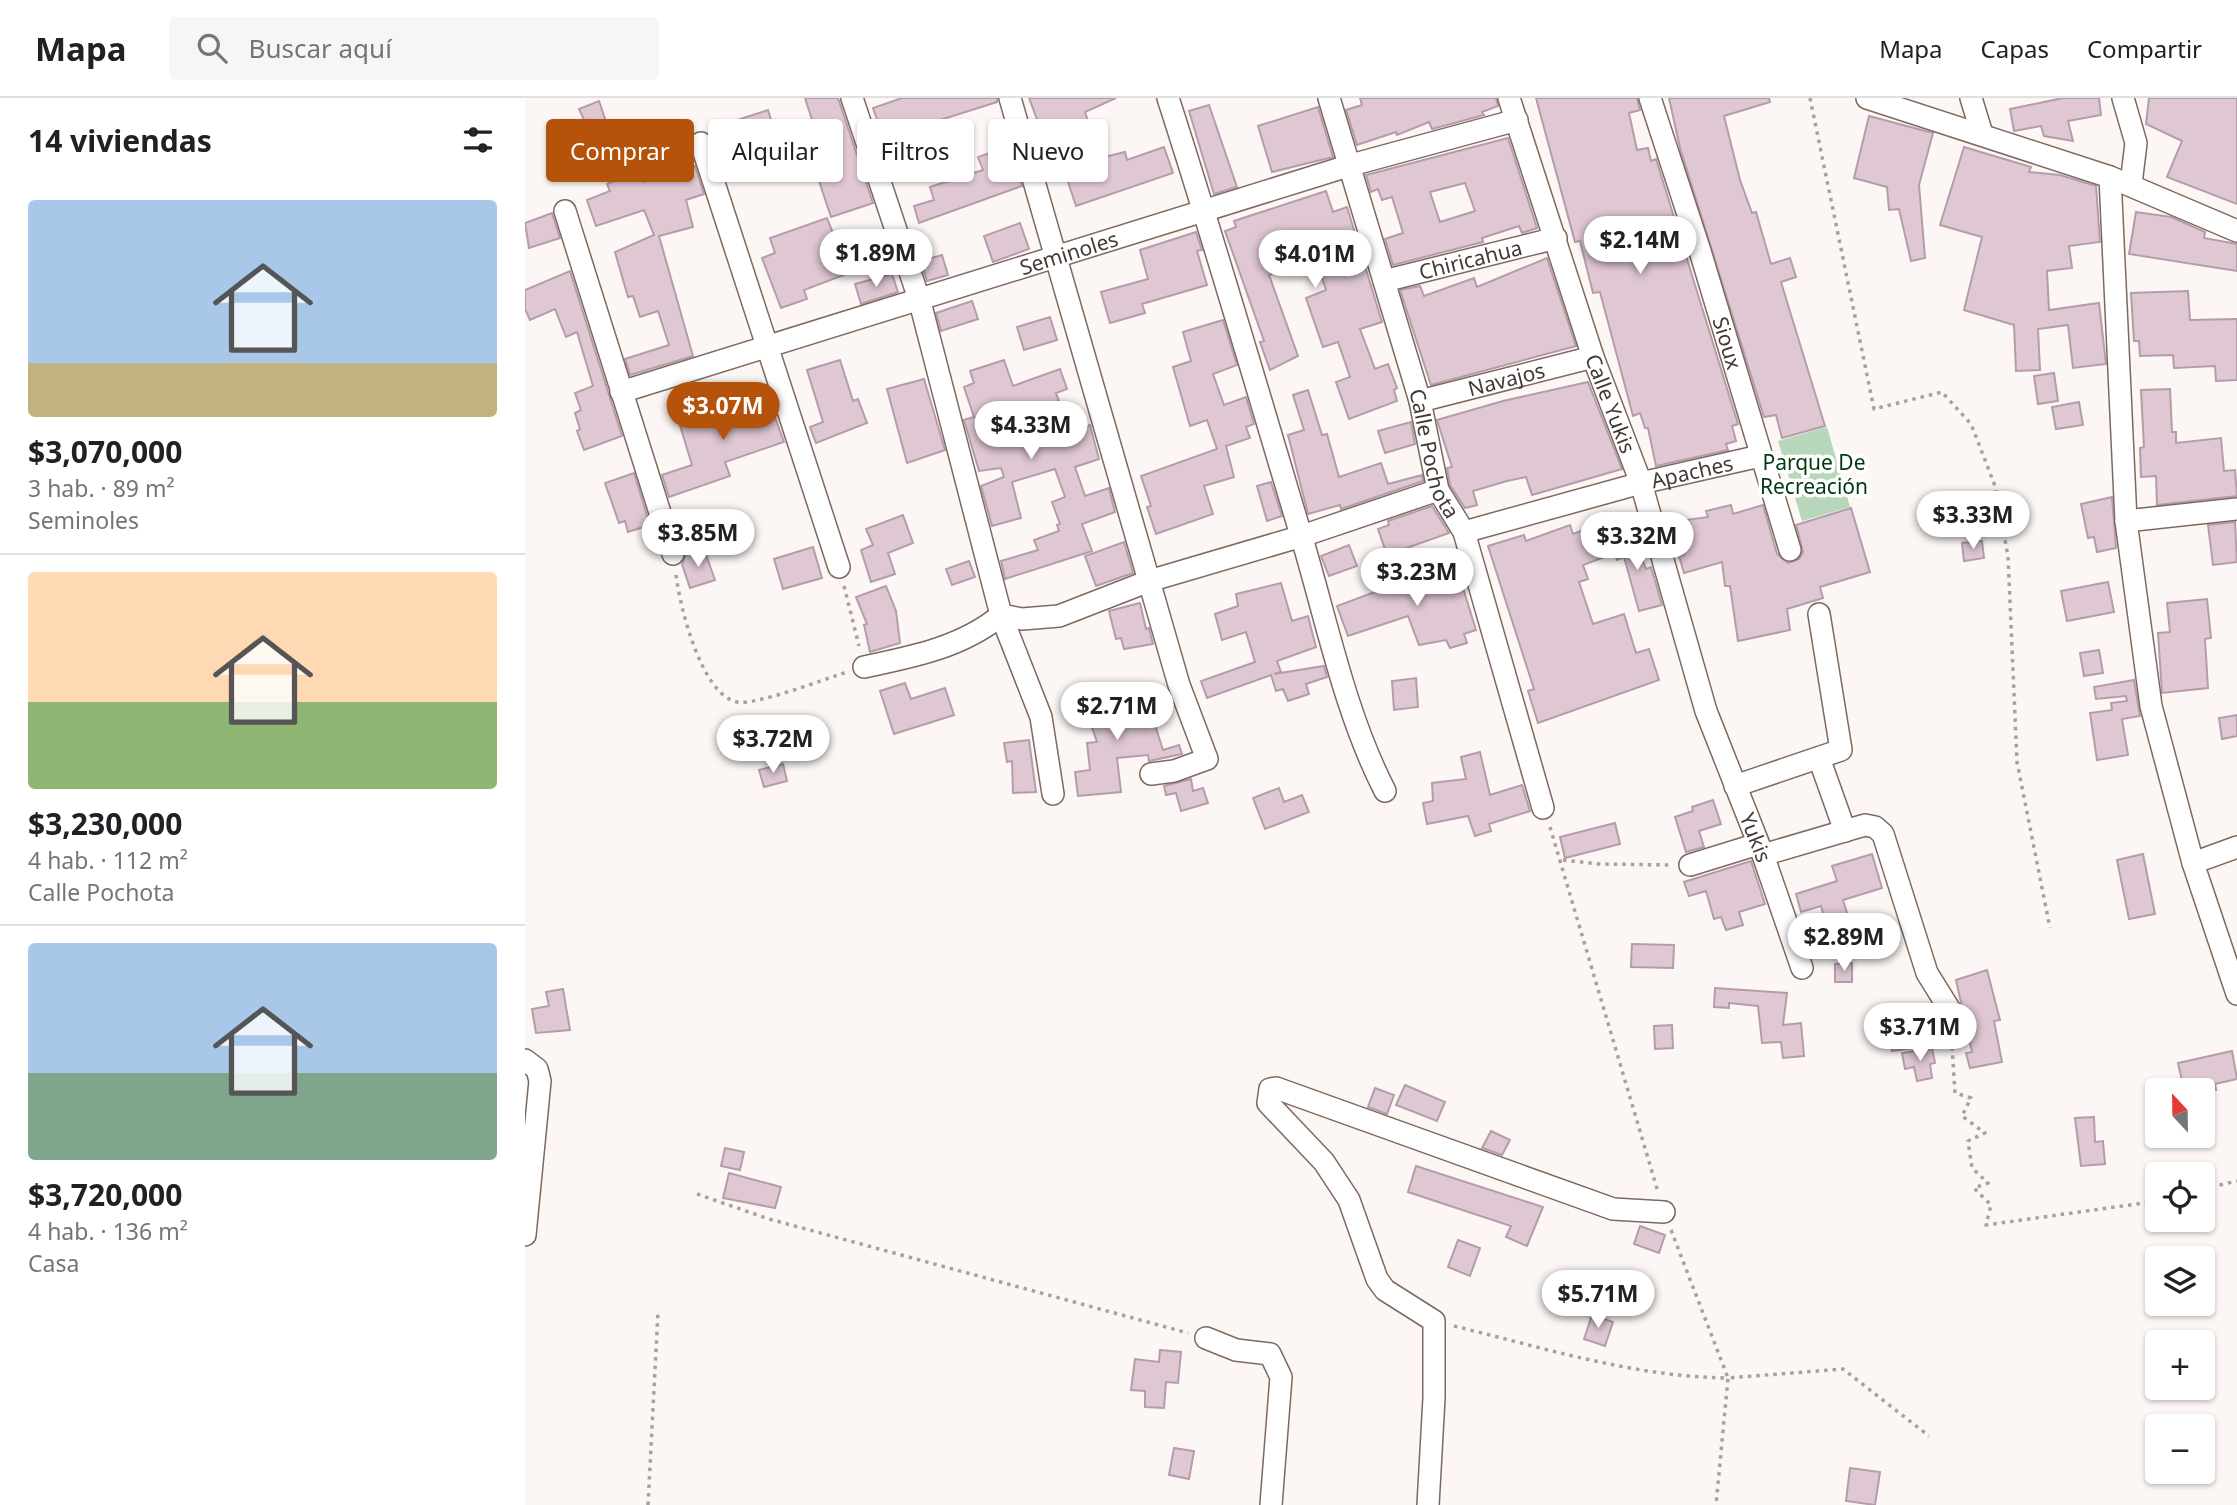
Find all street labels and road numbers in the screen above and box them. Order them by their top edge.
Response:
street label: Seminoles [1016,224,1121,281]
street label: Chiricahua [1416,233,1525,286]
street label: Sioux [1707,313,1749,373]
street label: Calle Yukis [1579,350,1642,457]
street label: Navajos [1465,356,1548,402]
street label: Calle Pochota [1403,385,1466,524]
street label: Apaches [1648,449,1736,494]
street label: Yukis [1734,808,1778,866]

